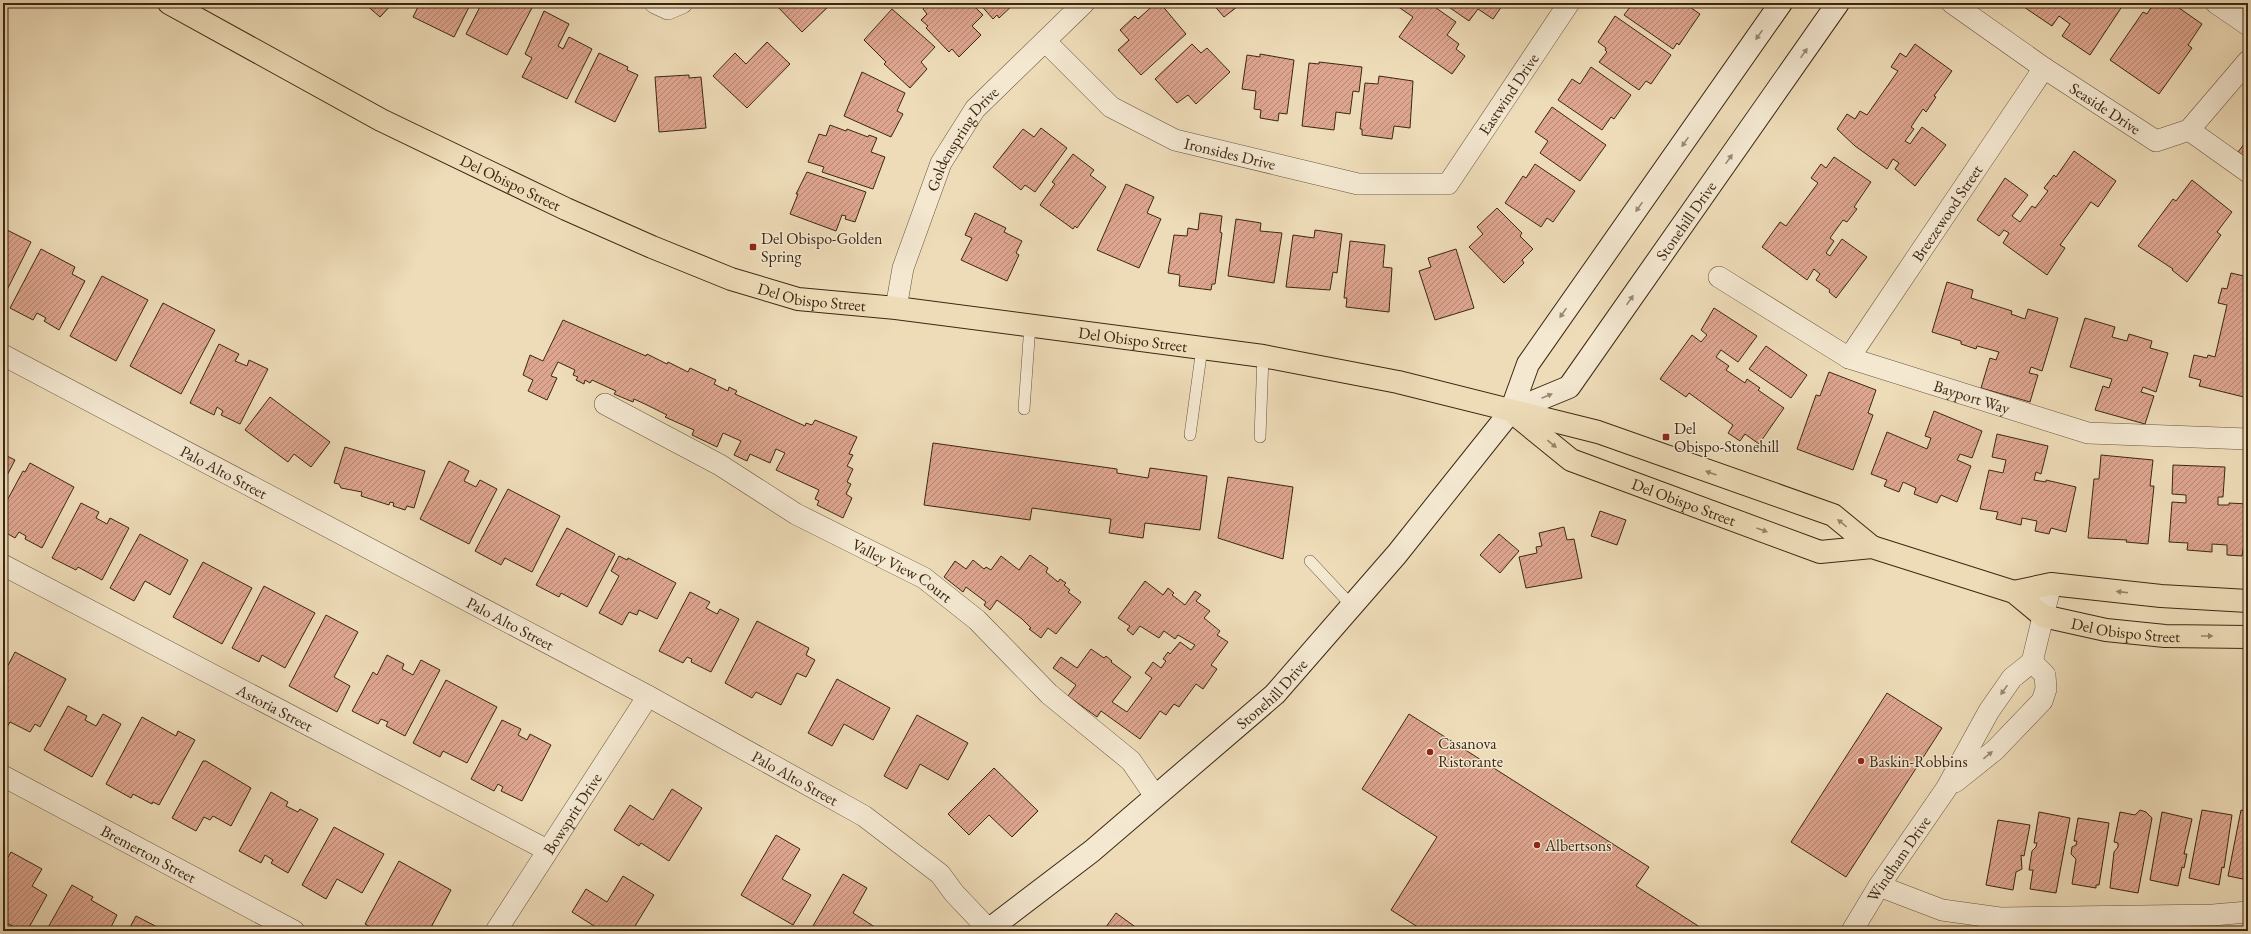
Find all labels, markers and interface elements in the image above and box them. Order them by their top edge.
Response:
one-way arrow [1755,30,1763,40]
one-way arrow [1799,47,1808,58]
street label: Eastwind Drive [1474,49,1544,139]
street label: Seaside Drive [2066,78,2145,139]
street label: Goldenspring Drive [922,82,1003,194]
street label: Ironsides Drive [1182,133,1278,175]
one-way arrow [1681,136,1689,147]
street label: Del Obispo Street [456,150,564,216]
one-way arrow [1725,154,1733,164]
street label: Breezewood Street [1907,161,1987,266]
street label: Stonehill Drive [1651,177,1721,265]
one-way arrow [1635,202,1643,212]
place label: Del Obispo-Golden Spring [761,228,883,267]
marker: Del Obispo-Golden Spring [748,242,758,252]
street label: Del Obispo Street [755,278,867,316]
one-way arrow [1626,295,1634,305]
one-way arrow [1559,308,1567,319]
street label: Del Obispo Street [1077,322,1189,357]
street label: Bayport Way [1931,375,2013,419]
one-way arrow [1541,393,1553,399]
place label: Del Obispo-Stonehill [1674,418,1779,457]
marker: Del Obispo-Stonehill [1661,432,1671,442]
one-way arrow [1547,440,1558,449]
street label: Palo Alto Street [177,441,271,504]
one-way arrow [1704,470,1716,476]
street label: Del Obispo Street [1629,473,1739,531]
one-way arrow [1837,518,1847,527]
one-way arrow [1757,528,1769,534]
street label: Valley View Court [848,534,957,607]
one-way arrow [2116,589,2128,595]
street label: Palo Alto Street [463,592,557,655]
street label: Del Obispo Street [2069,613,2180,647]
one-way arrow [2201,633,2214,639]
street label: Stonehill Drive [1232,654,1312,734]
street label: Astoria Street [232,679,316,737]
one-way arrow [2000,684,2008,695]
place label: Casanova Ristorante [1438,733,1503,772]
street label: Palo Alto Street [748,746,842,811]
marker: Casanova Ristorante [1425,747,1435,757]
place label: Baskin-Robbins [1869,751,1968,772]
one-way arrow [1982,751,1993,760]
marker: Baskin-Robbins [1856,756,1866,766]
street label: Bowsprit Drive [538,769,607,859]
street label: Windham Drive [1862,812,1935,906]
street label: Bremerton Street [97,820,200,888]
place label: Albertsons [1544,835,1611,856]
marker: Albertsons [1532,840,1542,850]

